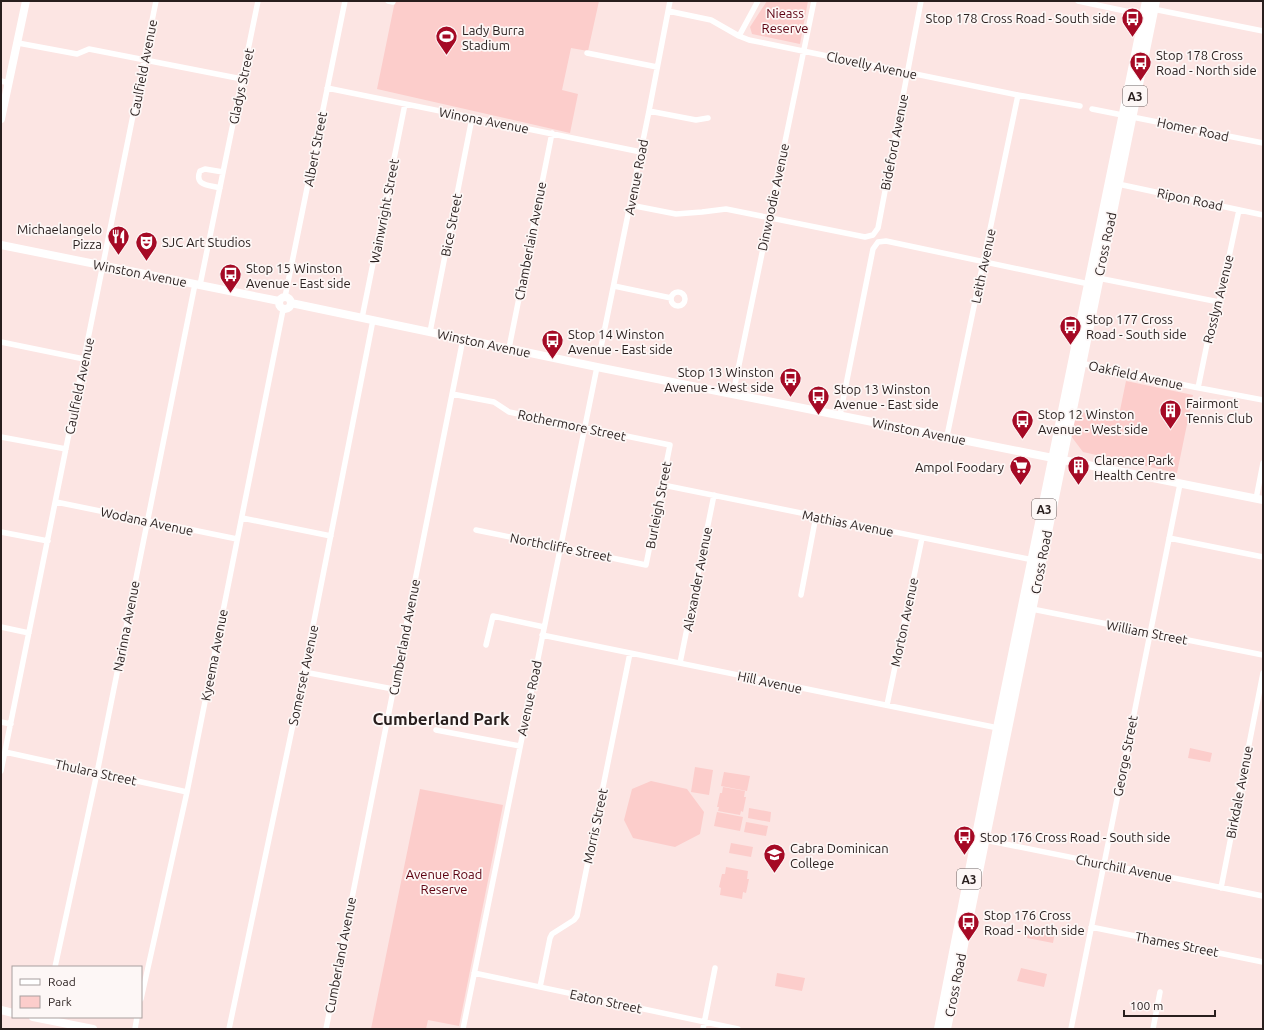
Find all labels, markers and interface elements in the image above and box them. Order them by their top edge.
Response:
bus stop icon: Stop 178 Cross Road - South side [1119,5,1145,38]
park label: Nieass Reserve [762,6,808,35]
place label: Stop 178 Cross Road - South side [926,11,1116,25]
street label: Caulfield Avenue [127,18,159,118]
place label: Lady Burra Stadium [462,23,524,52]
sports icon: Lady Burra Stadium [434,24,460,57]
street label: Gladys Street [226,47,256,125]
place label: Stop 178 Cross Road - North side [1156,48,1257,77]
street label: Clovelly Avenue [825,49,919,81]
bus stop icon: Stop 178 Cross Road - North side [1128,49,1154,82]
road number: A3 [1123,86,1147,106]
street label: Bideford Avenue [878,93,910,191]
street label: Winona Avenue [438,104,530,136]
street label: Albert Street [301,110,329,188]
street label: Homer Road [1156,115,1230,143]
street label: Avenue Road [622,138,650,216]
street label: Dinwoodie Avenue [755,142,791,252]
street label: Wainwright Street [367,157,401,265]
street label: Chamberlain Avenue [512,181,548,301]
street label: Ripon Road [1156,185,1224,213]
street label: Bice Street [438,192,464,258]
street label: Cross Road [1091,211,1119,277]
place label: Michaelangelo Pizza [17,222,102,251]
restaurant icon: Michaelangelo Pizza [105,223,131,256]
street label: Leith Avenue [968,227,998,305]
theatre icon: SJC Art Studios [134,229,160,262]
place label: SJC Art Studios [162,235,251,249]
street label: Rosslyn Avenue [1200,253,1236,345]
street label: Winston Avenue [92,257,188,289]
place label: Stop 15 Winston Avenue - East side [246,261,351,290]
bus stop icon: Stop 15 Winston Avenue - East side [217,262,243,295]
place label: Stop 177 Cross Road - South side [1086,312,1187,341]
bus stop icon: Stop 177 Cross Road - South side [1057,313,1083,346]
street label: Winston Avenue [436,326,532,360]
place label: Stop 14 Winston Avenue - East side [568,327,673,356]
bus stop icon: Stop 14 Winston Avenue - East side [540,328,566,361]
street label: Caulfield Avenue [62,336,96,436]
street label: Oakfield Avenue [1087,358,1185,392]
place label: Stop 13 Winston Avenue - West side [664,365,774,394]
bus stop icon: Stop 13 Winston Avenue - West side [777,366,803,399]
place label: Stop 13 Winston Avenue - East side [834,382,939,411]
bus stop icon: Stop 13 Winston Avenue - East side [805,383,831,416]
place label: Fairmont Tennis Club [1186,396,1253,425]
building icon: Fairmont Tennis Club [1158,397,1184,430]
street label: Rothermore Street [516,407,628,443]
place label: Stop 12 Winston Avenue - West side [1038,407,1148,436]
bus stop icon: Stop 12 Winston Avenue - West side [1009,408,1035,441]
street label: Winston Avenue [871,415,967,447]
place label: Clarence Park Health Centre [1094,453,1176,482]
supermarket icon: Ampol Foodary [1007,454,1033,487]
building icon: Clarence Park Health Centre [1065,454,1091,487]
street label: Burleigh Street [643,460,673,550]
place label: Ampol Foodary [915,460,1004,474]
road number: A3 [1032,499,1056,519]
street label: Wodana Avenue [99,504,195,538]
street label: Mathias Avenue [801,507,895,539]
street label: Alexander Avenue [680,526,714,632]
street label: Cross Road [1028,529,1054,595]
street label: Northcliffe Street [509,530,613,564]
street label: Morton Avenue [888,576,920,668]
street label: Cumberland Avenue [386,578,422,696]
street label: Narinna Avenue [110,579,142,673]
street label: Kyeema Avenue [198,608,230,702]
street label: William Street [1105,617,1189,647]
street label: Somerset Avenue [286,623,320,727]
street label: Avenue Road [514,659,544,737]
street label: Hill Avenue [736,668,804,696]
district label: Cumberland Park [372,709,510,728]
street label: George Street [1110,714,1140,798]
street label: Birkdale Avenue [1223,744,1255,840]
street label: Thulara Street [54,757,138,787]
street label: Morris Street [580,787,610,865]
bus stop icon: Stop 176 Cross Road - South side [952,824,978,857]
place label: Stop 176 Cross Road - South side [980,830,1170,844]
place label: Cabra Dominican College [790,841,889,870]
school or university icon: Cabra Dominican College [762,842,788,875]
street label: Churchill Avenue [1075,852,1173,884]
park label: Avenue Road Reserve [406,867,482,896]
road number: A3 [957,869,981,889]
street label: Cumberland Avenue [322,896,358,1014]
place label: Stop 176 Cross Road - North side [984,908,1085,937]
bus stop icon: Stop 176 Cross Road - North side [955,909,981,942]
street label: Thames Street [1134,929,1220,959]
street label: Cross Road [942,952,968,1018]
legend [12,966,142,1018]
text: Road [48,975,76,988]
street label: Eaton Street [569,987,643,1015]
scale bar [1124,992,1215,1018]
text: Park [48,995,72,1008]
text: 100 m [1130,999,1163,1012]

